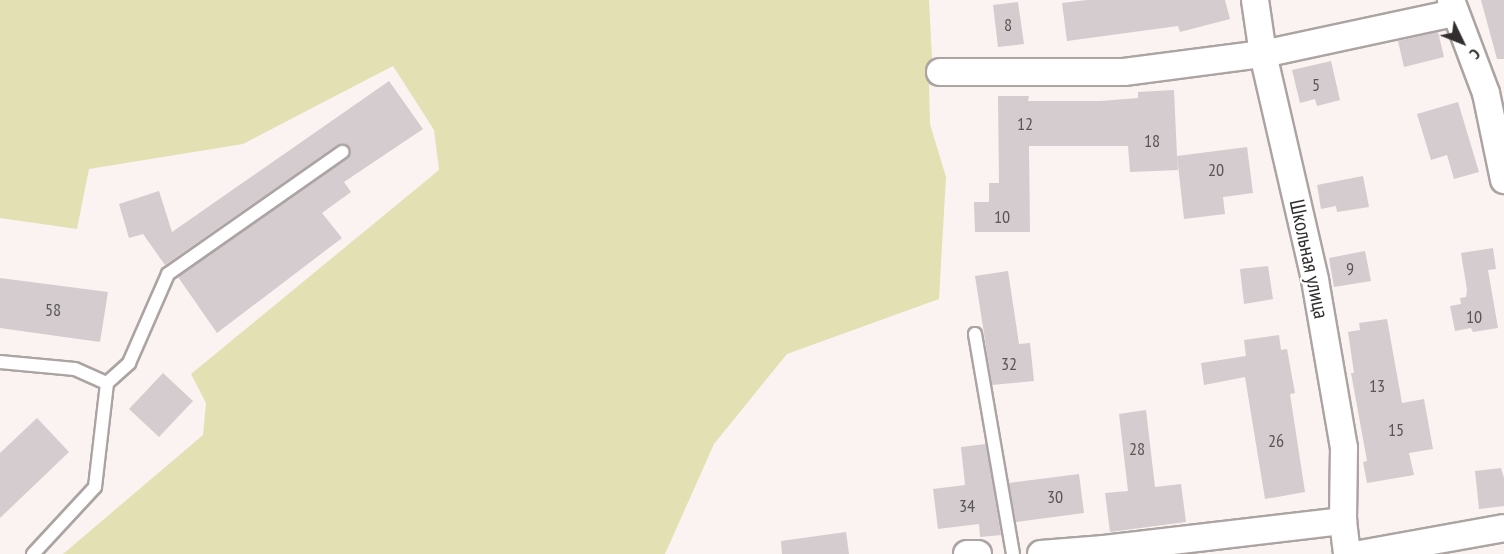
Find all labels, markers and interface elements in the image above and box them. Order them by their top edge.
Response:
north arrow [1432,12,1492,72]
house number: 8 [1004,14,1012,36]
text: С [1465,45,1485,64]
house number: 5 [1312,74,1320,96]
house number: 12 [1017,113,1033,135]
house number: 18 [1144,130,1160,152]
house number: 20 [1208,159,1224,181]
street label: Школьная улица [1284,197,1334,321]
house number: 10 [994,206,1010,228]
house number: 9 [1346,258,1354,280]
house number: 58 [45,299,61,321]
house number: 10 [1466,306,1482,328]
house number: 32 [1001,353,1017,375]
house number: 13 [1369,375,1385,397]
house number: 15 [1388,419,1404,441]
house number: 26 [1268,430,1284,452]
house number: 28 [1129,438,1145,460]
house number: 30 [1047,486,1063,508]
house number: 34 [959,495,975,517]

